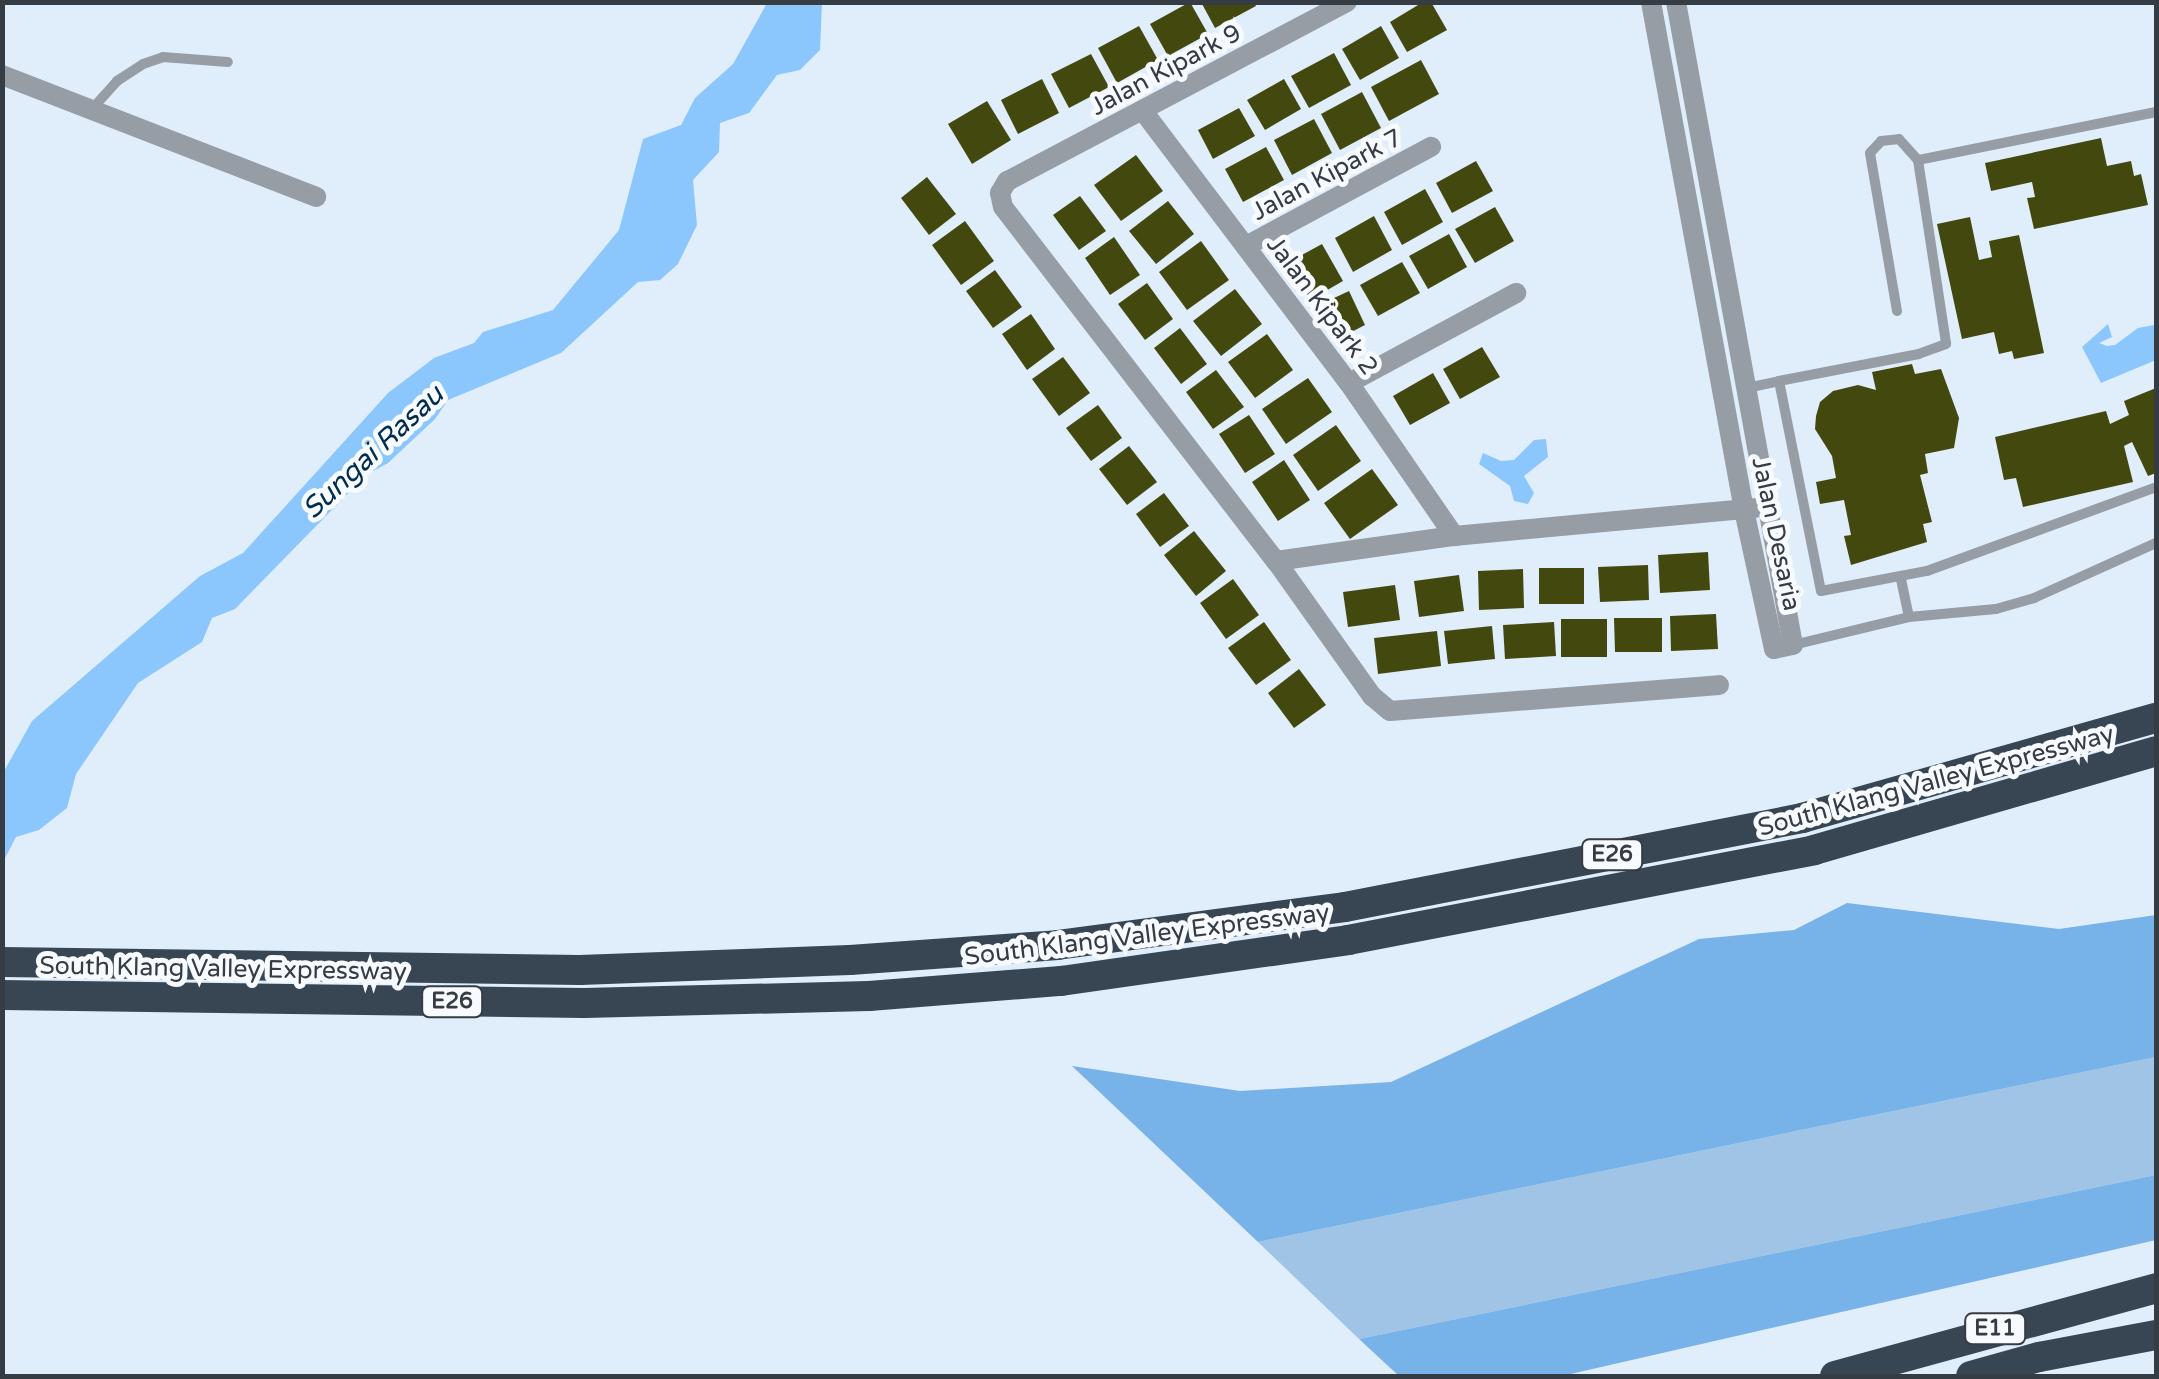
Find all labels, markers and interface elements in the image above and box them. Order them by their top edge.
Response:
street label: Jalan Kipark 9 [1086,18,1246,122]
street label: Jalan Kipark 7 [1247,123,1407,227]
street label: Jalan Kipark 2 [1260,231,1384,381]
water label: Sungai Rasau [296,378,450,526]
street label: Jalan Desaria [1745,455,1807,613]
street label: South Klang Valley Expressway [1755,719,2117,843]
road number: E26 [1580,838,1644,872]
street label: South Klang Valley Expressway [963,898,1331,972]
street label: South Klang Valley Expressway [39,951,407,987]
road number: E26 [420,985,484,1019]
road number: E11 [1962,1312,2028,1346]

